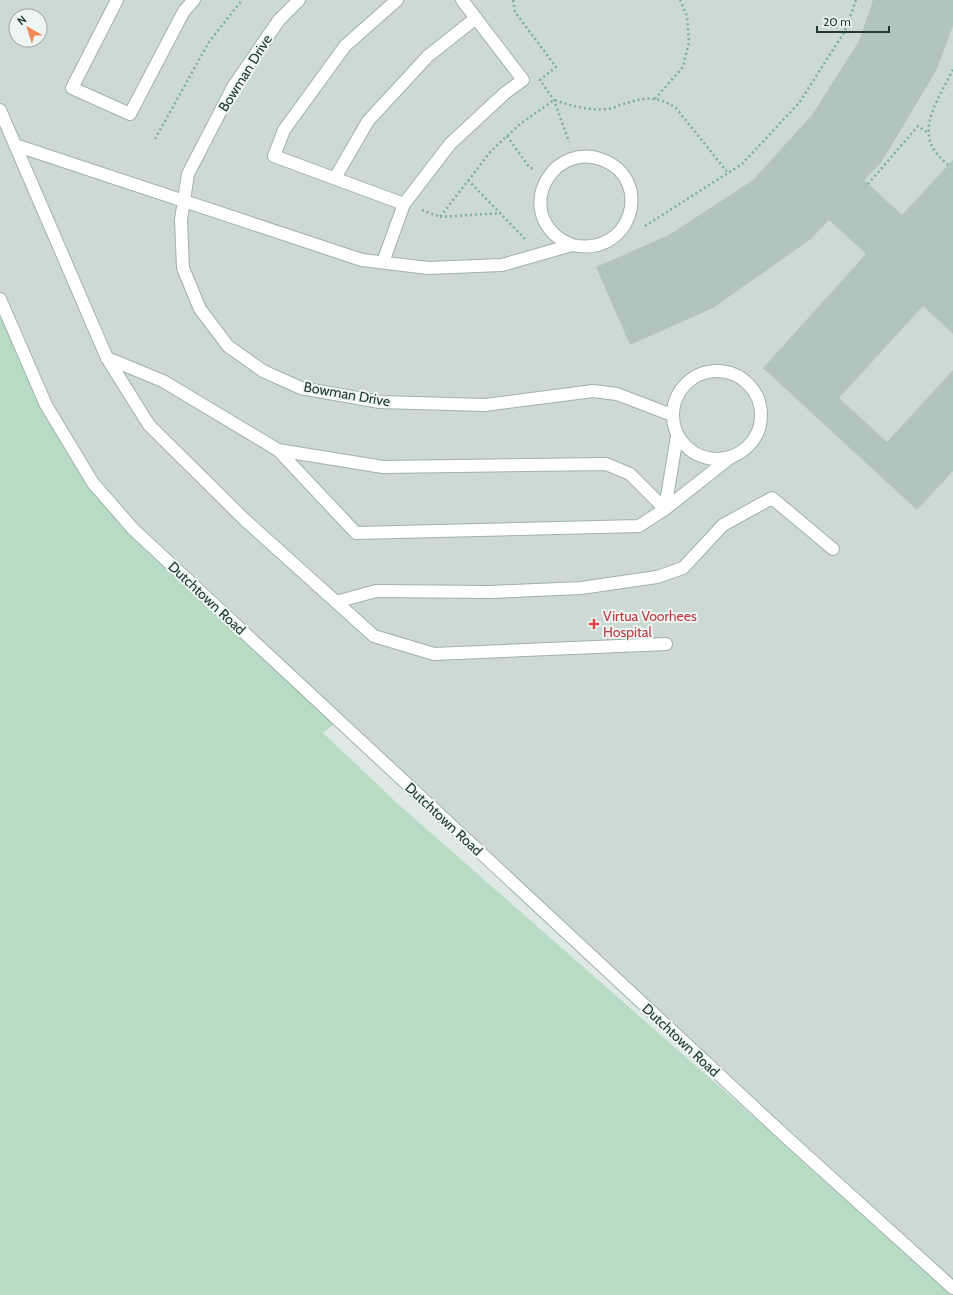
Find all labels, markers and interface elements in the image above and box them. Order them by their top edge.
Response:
north arrow [8,8,48,48]
scale bar [817,8,889,34]
text: N [14,12,29,28]
text: 20 m [823,14,851,29]
street label: Bowman Drive [214,31,276,115]
street label: Bowman Drive [302,378,392,410]
street label: Dutchtown Road [164,557,250,639]
place label: Virtua Voorhees Hospital [603,607,697,641]
marker: Virtua Voorhees Hospital [588,618,600,630]
street label: Dutchtown Road [401,778,487,860]
street label: Dutchtown Road [638,999,724,1081]

